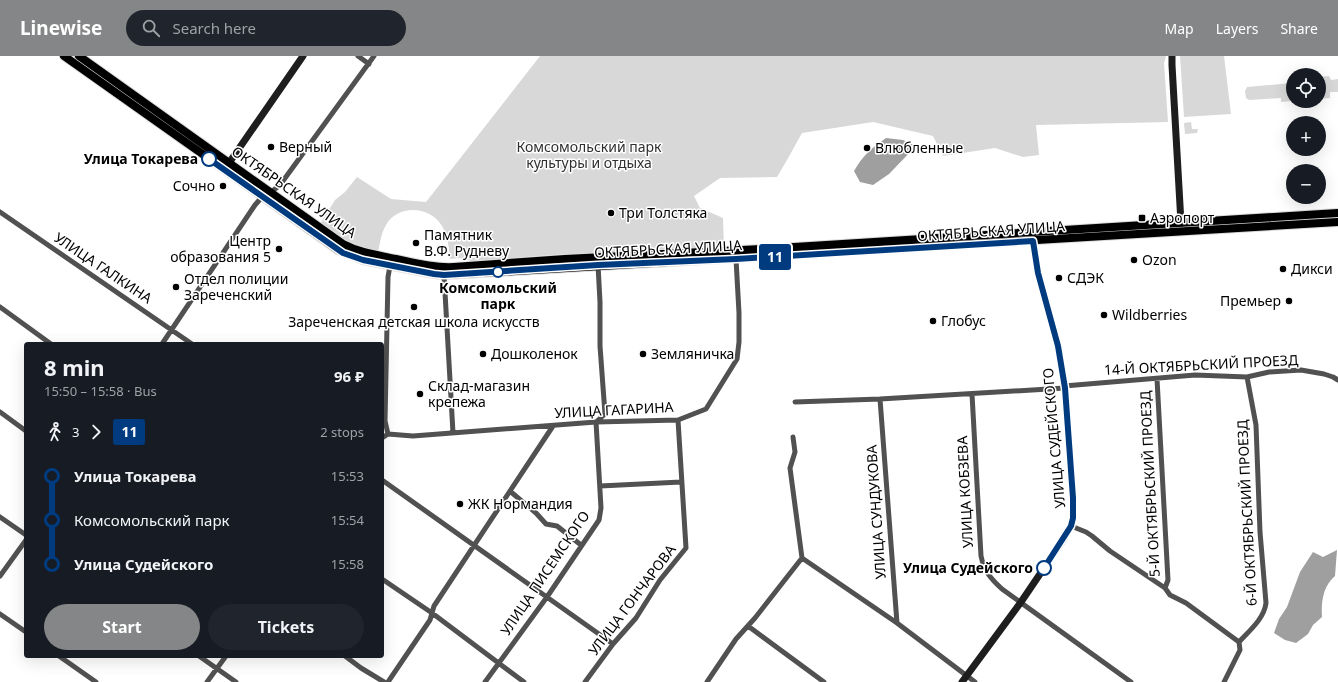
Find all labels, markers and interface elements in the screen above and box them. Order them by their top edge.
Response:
search box [126,10,406,46]
text: Linewise [20,15,102,41]
icon: search [140,17,162,39]
text: Search here [172,18,256,38]
text: Map [1165,19,1194,38]
text: Layers [1216,19,1258,38]
text: Share [1280,19,1318,38]
map controls [1286,68,1326,204]
button: locate [1286,68,1326,108]
button: + [1286,116,1326,156]
place label: Верный [279,137,332,156]
park label: Комсомольский парк культуры и отдыха [516,137,662,172]
place label: Влюбленные [875,138,964,157]
street label: ОКТЯБРЬСКАЯ УЛИЦА [228,141,360,242]
marker: Верный [266,142,276,152]
marker: Влюбленные [862,143,872,153]
place label: Улица Токарева [84,149,198,168]
marker: Улица Токарева [201,151,217,167]
button: − [1286,164,1326,204]
place label: Сочно [173,176,215,195]
marker: Сочно [218,181,228,191]
place label: Три Толстяка [619,203,707,222]
marker: Три Толстяка [606,208,616,218]
place label: Аэропорт [1150,208,1215,227]
marker: Аэропорт [1137,213,1147,223]
street label: ОКТЯБРЬСКАЯ УЛИЦА [917,216,1065,245]
place label: Памятник В.Ф. Рудневу [424,225,510,260]
street label: УЛИЦА ГАЛКИНА [51,228,156,307]
place label: Центр образования 5 [170,231,271,266]
street label: ОКТЯБРЬСКАЯ УЛИЦА [594,235,742,262]
marker: Памятник В.Ф. Рудневу [411,238,421,248]
marker: Центр образования 5 [274,244,284,254]
line badge: 11 [757,244,793,270]
text: 11 [767,247,783,266]
place label: Ozon [1142,250,1177,269]
marker: Ozon [1129,255,1139,265]
place label: Дикси [1291,259,1333,278]
marker: Дикси [1278,264,1288,274]
marker: Комсомольский парк [492,266,504,278]
place label: СДЭК [1067,268,1104,287]
place label: Отдел полиции Зареченский [184,269,288,304]
marker: СДЭК [1054,273,1064,283]
place label: Комсомольский парк [439,278,557,313]
marker: Отдел полиции Зареченский [171,282,181,292]
place label: Премьер [1220,291,1281,310]
marker: Премьер [1284,296,1294,306]
marker: Зареченская детская школа искусств [409,302,419,312]
place label: Wildberries [1112,305,1187,324]
marker: Wildberries [1099,310,1109,320]
place label: Глобус [941,311,986,330]
place label: Зареченская детская школа искусств [288,312,540,331]
marker: Глобус [928,316,938,326]
place label: Дошколенок [491,344,578,363]
place label: Земляничка [651,344,734,363]
marker: Дошколенок [478,349,488,359]
marker: Земляничка [638,349,648,359]
street label: 14-Й ОКТЯБРЬСКИЙ ПРОЕЗД [1103,350,1299,379]
text: 8 min [44,352,105,382]
text: 96 ₽ [334,366,364,386]
street label: УЛИЦА СУДЕЙСКОГО [1038,367,1069,509]
place label: Склад-магазин крепежа [428,376,530,411]
text: 15:50 – 15:58 · Bus [44,382,157,400]
marker: Склад-магазин крепежа [415,389,425,399]
street label: 5-Й ОКТЯБРЬСКИЙ ПРОЕЗД [1135,390,1164,578]
street label: УЛИЦА ГАГАРИНА [554,397,674,422]
street label: 6-Й ОКТЯБРЬСКИЙ ПРОЕЗД [1232,419,1261,607]
icon: walk [44,421,66,443]
icon: forward [85,421,107,443]
text: 11 [121,422,137,441]
text: 3 [72,423,79,441]
text: 2 stops [320,423,364,441]
street label: УЛИЦА КОБЗЕВА [952,435,977,549]
street label: УЛИЦА СУНДУКОВА [861,444,890,580]
text: Улица Токарева [74,466,196,486]
text: 15:53 [331,467,364,485]
place label: ЖК Нормандия [468,494,573,513]
marker: ЖК Нормандия [455,499,465,509]
street label: УЛИЦА ПИСЕМСКОГО [496,507,593,639]
text: Комсомольский парк [74,510,229,530]
text: 15:54 [331,511,364,529]
street label: УЛИЦА ГОНЧАРОВА [584,540,680,659]
text: Улица Судейского [74,554,213,574]
text: 15:58 [331,555,364,573]
place label: Улица Судейского [903,558,1033,577]
marker: Улица Судейского [1036,560,1052,576]
button: Start [44,604,200,650]
button: Tickets [208,604,364,650]

